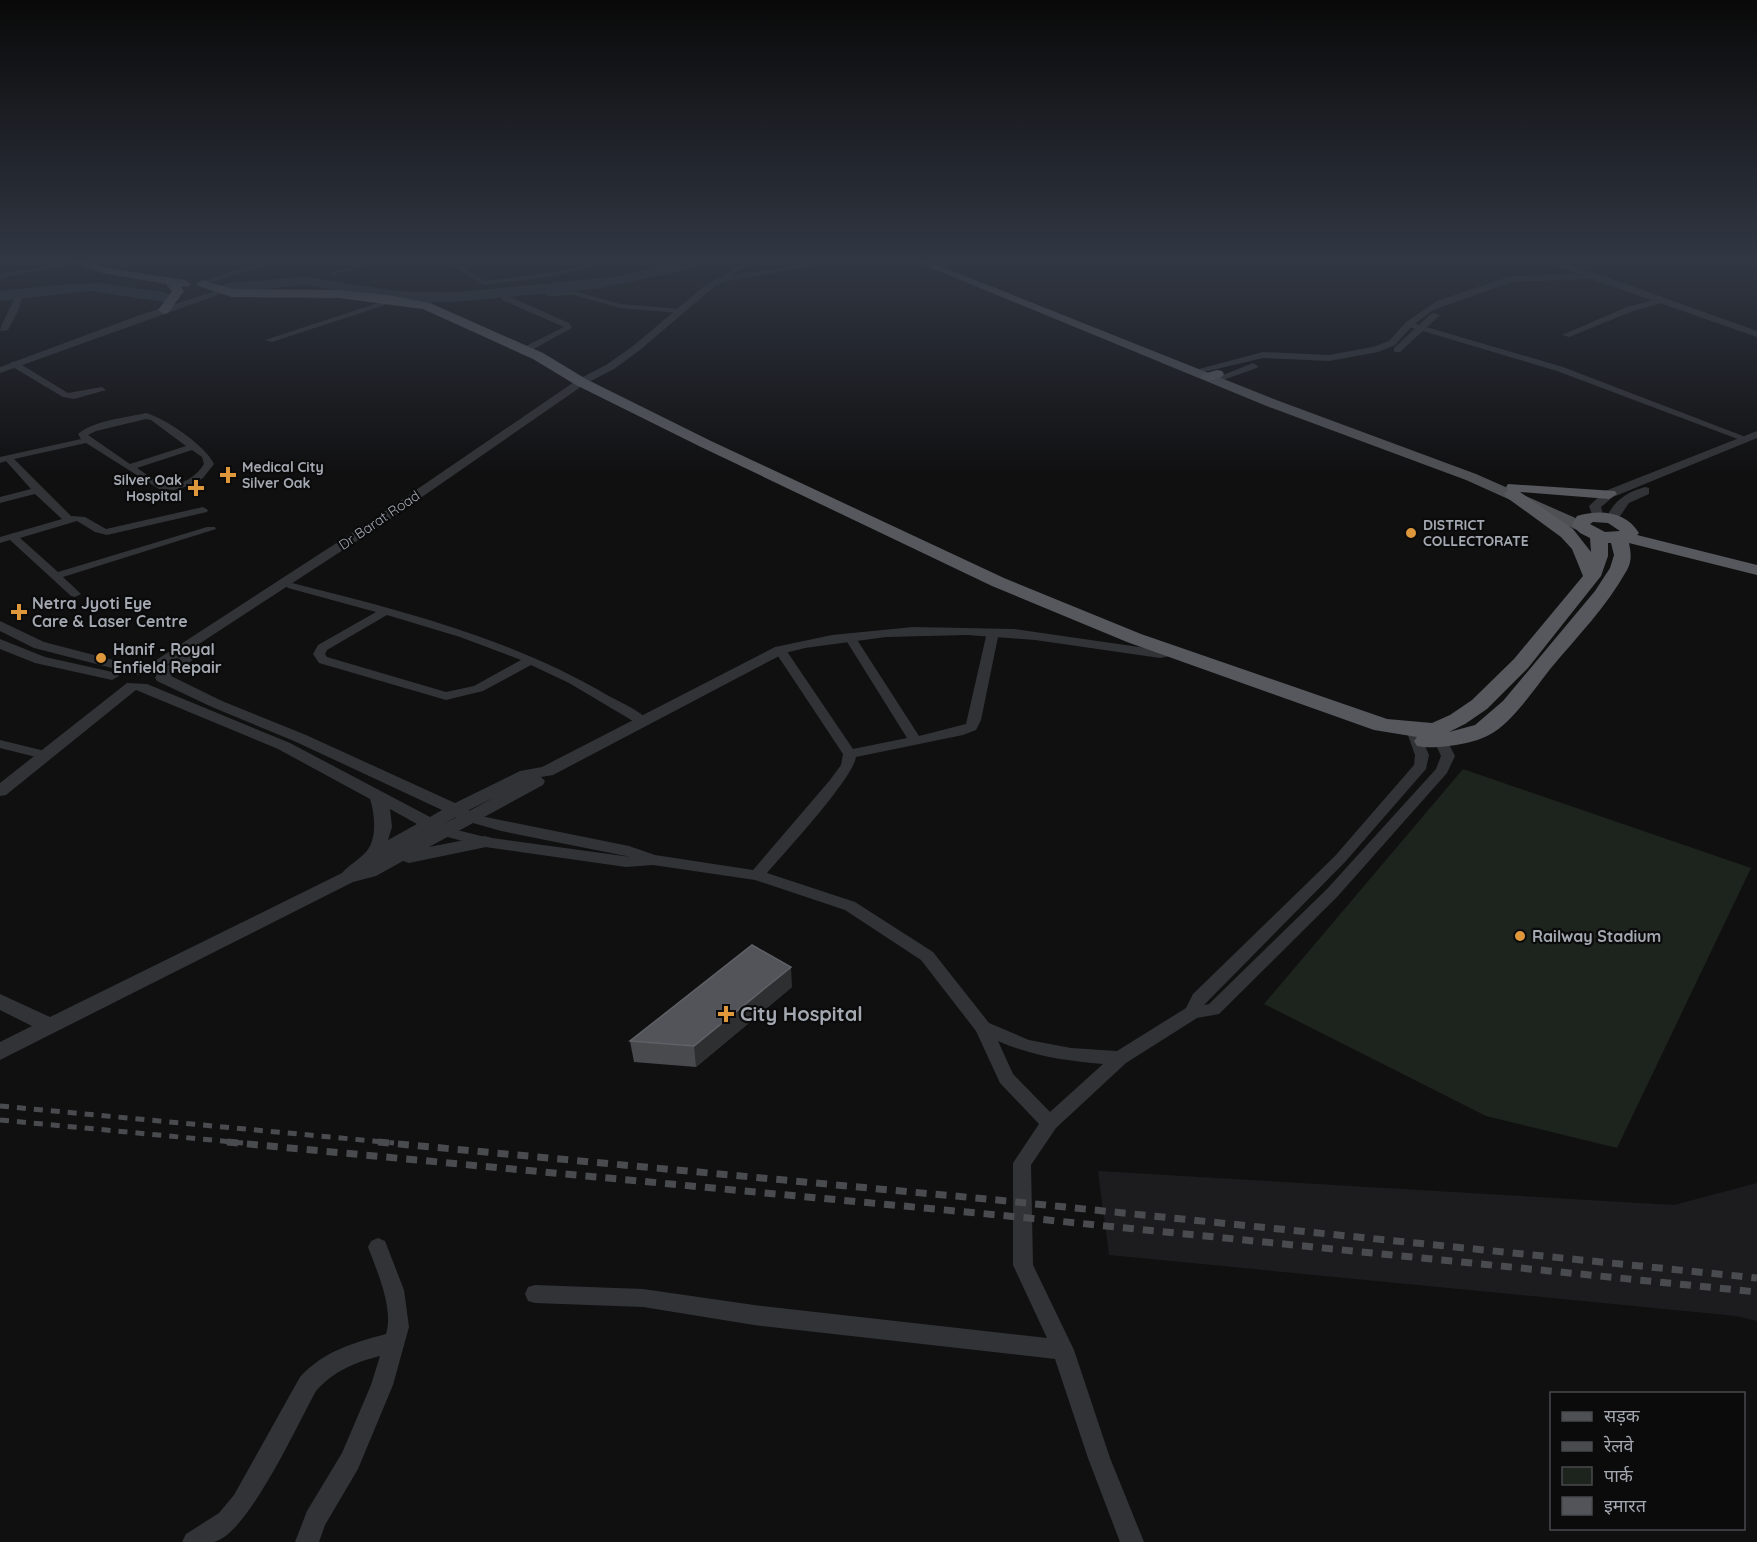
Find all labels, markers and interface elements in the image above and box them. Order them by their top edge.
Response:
place label: Medical City Silver Oak [242,458,324,492]
marker: Medical City Silver Oak [219,466,237,484]
place label: Silver Oak Hospital [113,471,182,505]
marker: Silver Oak Hospital [187,479,205,497]
street label: Dr Barat Road [335,486,423,554]
place label: DISTRICT COLLECTORATE [1423,516,1529,550]
marker: DISTRICT COLLECTORATE [1404,526,1418,540]
place label: Netra Jyoti Eye Care & Laser Centre [32,593,188,631]
marker: Netra Jyoti Eye Care & Laser Centre [10,603,28,621]
place label: Hanif - Royal Enfield Repair [113,639,222,677]
marker: Hanif - Royal Enfield Repair [94,651,108,665]
place label: Railway Stadium [1532,926,1661,946]
marker: Railway Stadium [1513,929,1527,943]
place label: City Hospital [740,1001,863,1026]
marker: City Hospital [717,1005,735,1023]
legend [1550,1392,1745,1530]
text: सड़क [1604,1404,1641,1427]
text: रेलवे [1603,1434,1635,1457]
text: पार्क [1604,1464,1634,1487]
text: इमारत [1604,1494,1647,1517]

